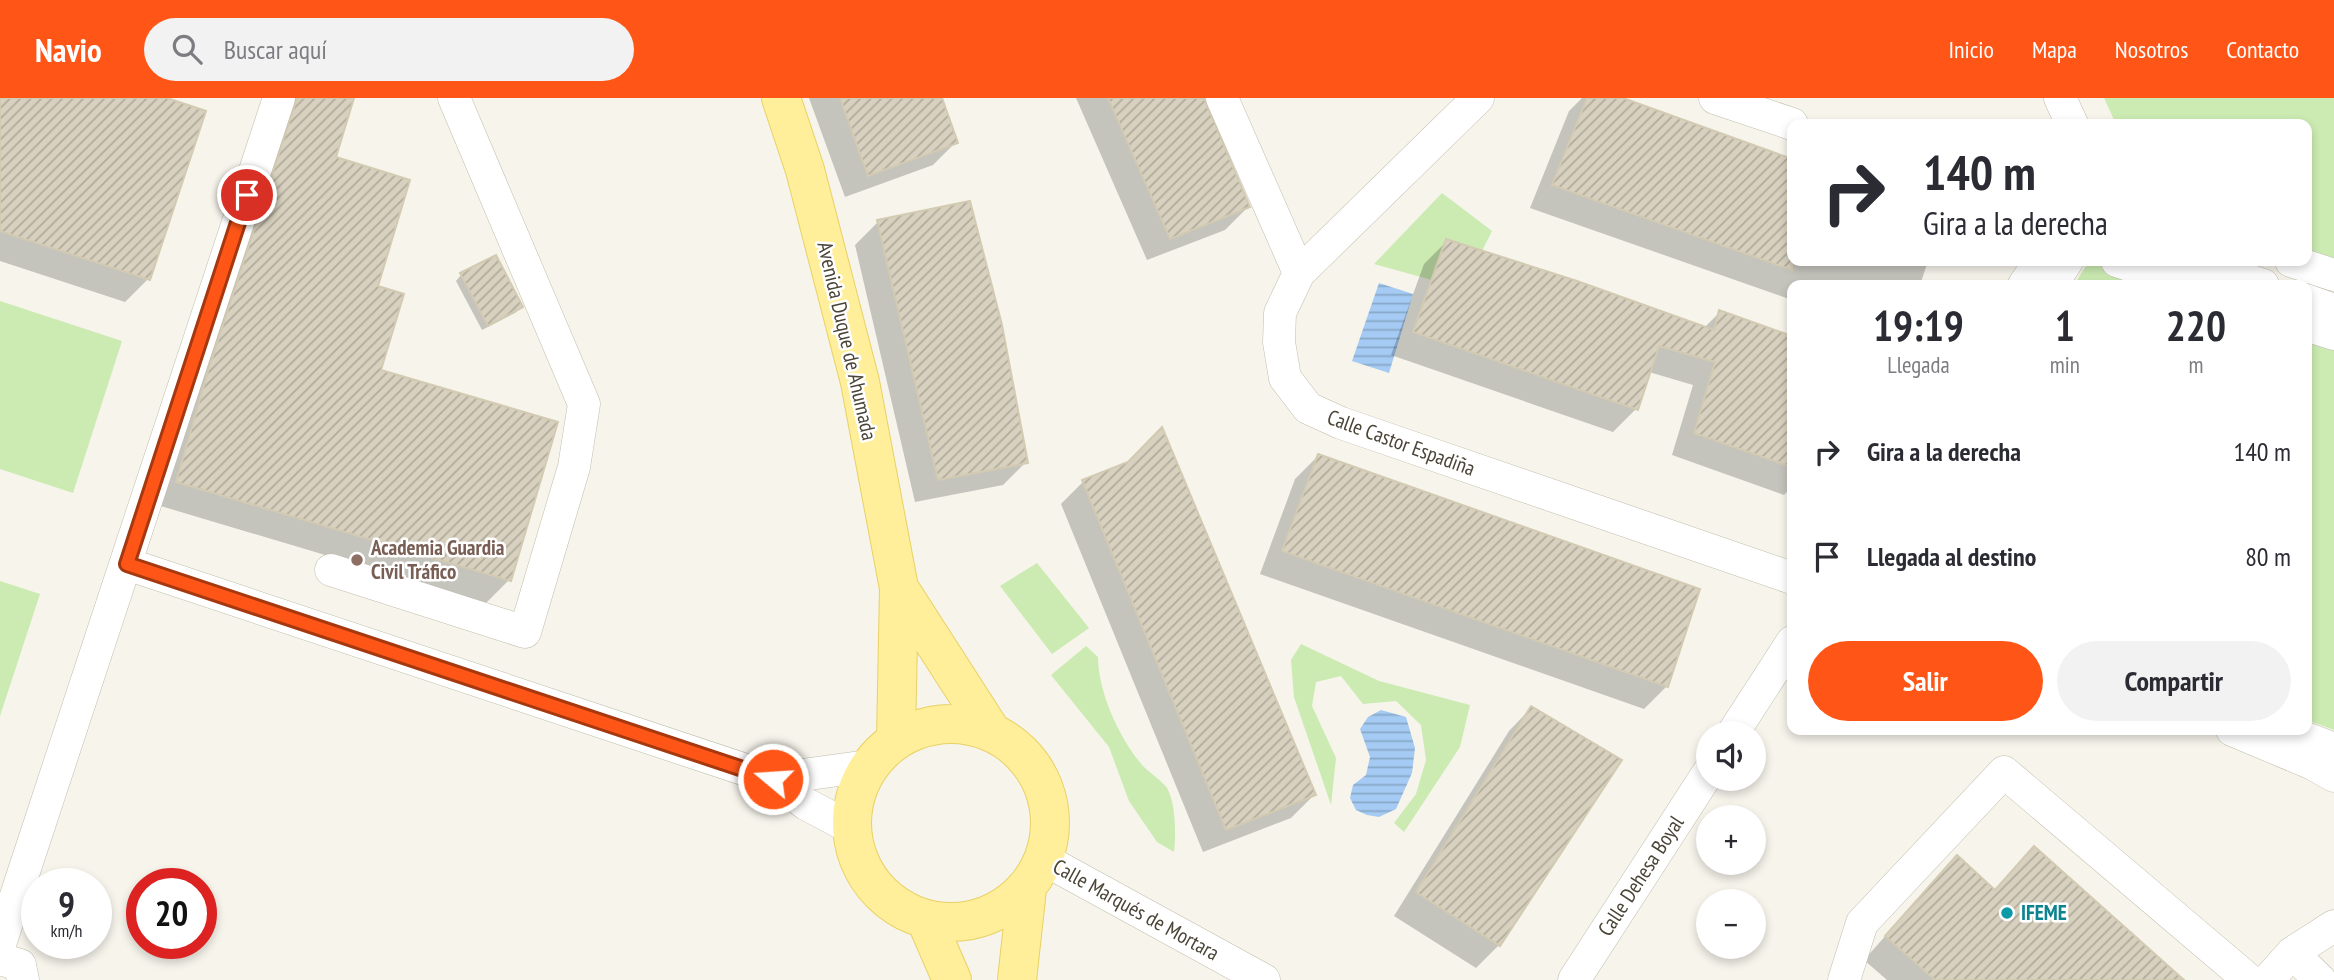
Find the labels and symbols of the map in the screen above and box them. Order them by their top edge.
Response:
pin [217,165,277,225]
street label: Avenida Duque de Ahumada [812,239,883,443]
street label: Calle Castor Espadiña [1324,403,1479,482]
place label: Academia Guardia Civil Tráfico [370,534,505,585]
marker: Academia Guardia Civil Tráfico [349,552,365,568]
position arrow [736,742,810,816]
street label: Calle Dehesa Boyal [1592,810,1690,941]
street label: Calle Marqués de Mortara [1048,853,1224,966]
speed limit sign: 20 [126,868,217,959]
place label: IFEME [2021,899,2067,926]
marker: IFEME [1999,905,2015,921]

